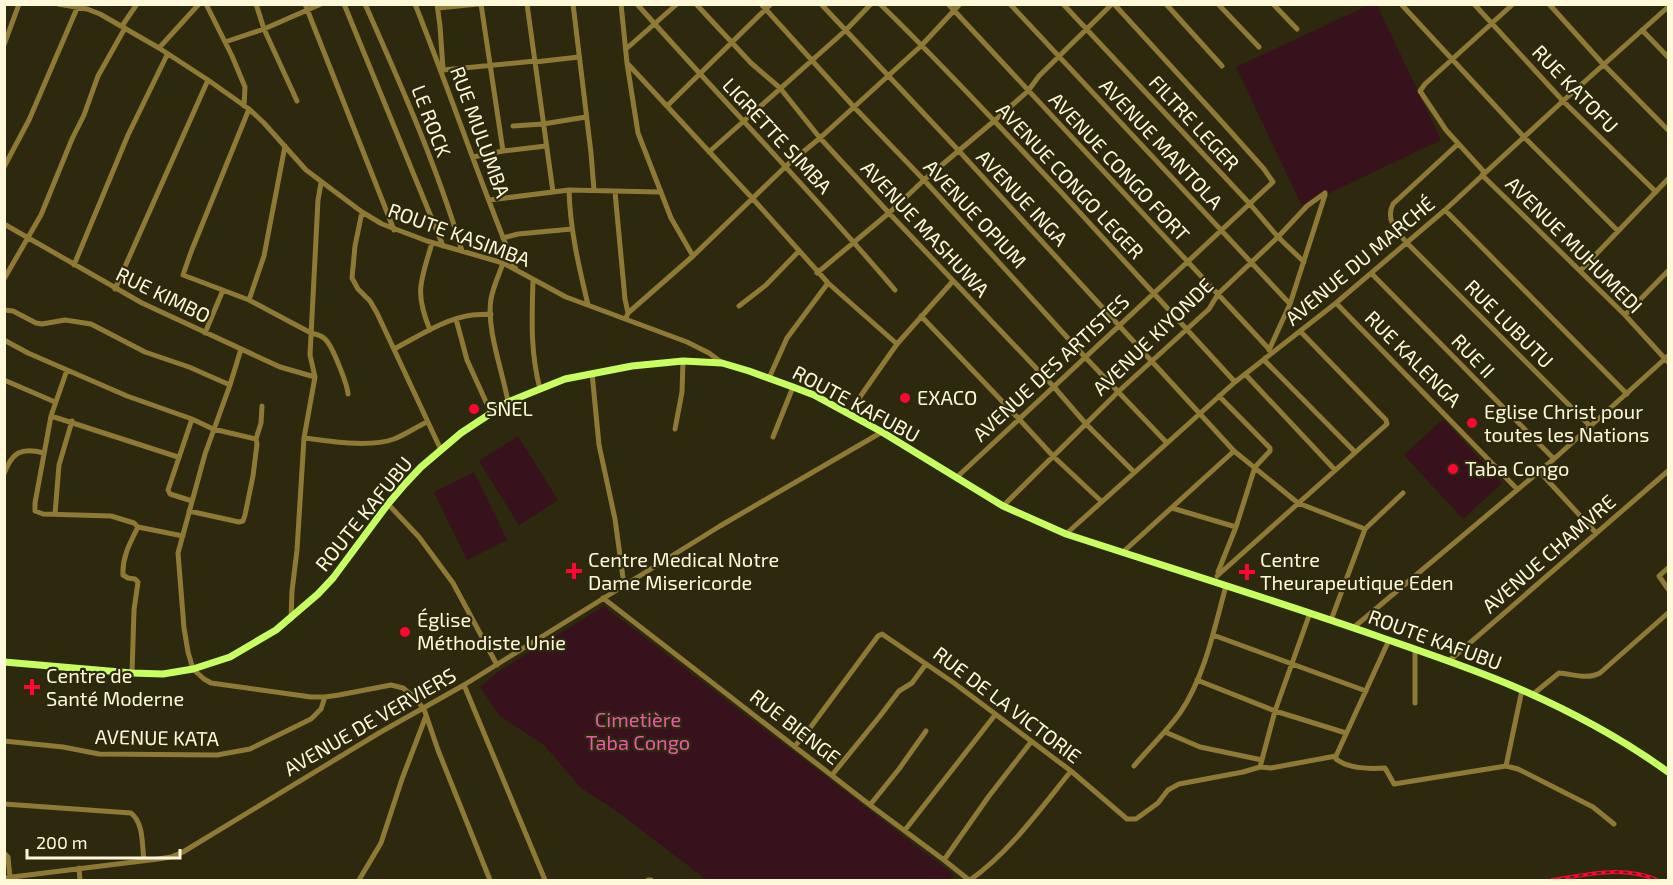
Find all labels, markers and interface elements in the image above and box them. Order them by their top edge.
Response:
street label: RUE KATOFU [1528,39,1624,137]
street label: RUE MULUMBA [446,63,516,201]
street label: FILTRE LEGER [1145,70,1245,175]
street label: LIGRETTE SIMBA [718,73,838,199]
street label: AVENUE MANTOLA [1095,73,1229,214]
street label: LE ROCK [407,81,457,160]
street label: AVENUE CONGO FORT [1044,87,1195,246]
street label: AVENUE CONGO LEGER [992,97,1149,263]
street label: AVENUE INGA [972,144,1074,251]
street label: AVENUE OPIUM [919,154,1032,273]
street label: AVENUE MASHUWA [857,155,995,302]
street label: AVENUE MUHUMEDI [1502,171,1648,317]
street label: AVENUE DU MARCHÉ [1280,191,1439,330]
street label: ROUTE KASIMBA [385,197,534,271]
street label: RUE KIMBO [112,261,214,327]
street label: AVENUE KIYONDE [1087,273,1218,400]
street label: RUE LUBUTU [1460,274,1559,373]
street label: AVENUE DES ARTISTES [967,289,1133,446]
street label: RUE KALENGA [1361,305,1467,412]
street label: RUE II [1447,328,1500,382]
street label: ROUTE KAFUBU [789,360,924,447]
place label: EXACO [917,385,977,409]
marker: EXACO [898,391,912,405]
place label: SNEL [486,396,533,420]
place label: Eglise Christ pour toutes les Nations [1484,399,1649,446]
marker: SNEL [467,402,481,416]
marker: Eglise Christ pour toutes les Nations [1465,416,1479,430]
street label: ROUTE KAFUBU [310,451,417,575]
place label: Taba Congo [1465,456,1569,480]
marker: Taba Congo [1446,462,1460,476]
street label: AVENUE CHAMVRE [1477,489,1620,618]
place label: Centre Medical Notre Dame Misericorde [588,547,779,594]
place label: Centre Theurapeutique Eden [1260,547,1454,594]
marker: Centre Medical Notre Dame Misericorde [565,562,583,580]
marker: Centre Theurapeutique Eden [1238,563,1256,581]
street label: ROUTE KAFUBU [1365,604,1505,674]
place label: Église Méthodiste Unie [417,607,566,654]
marker: Église Méthodiste Unie [398,625,412,639]
street label: RUE DE LA VICTORIE [929,641,1086,768]
street label: AVENUE DE VERVIERS [279,662,460,780]
place label: Centre de Santé Moderne [46,663,184,710]
marker: Centre de Santé Moderne [23,678,41,696]
street label: RUE BIENGE [746,683,846,769]
park label: Cimetière Taba Congo [586,707,690,754]
street label: AVENUE KATA [95,724,220,750]
scale bar [27,822,180,860]
text: 200 m [36,831,88,853]

